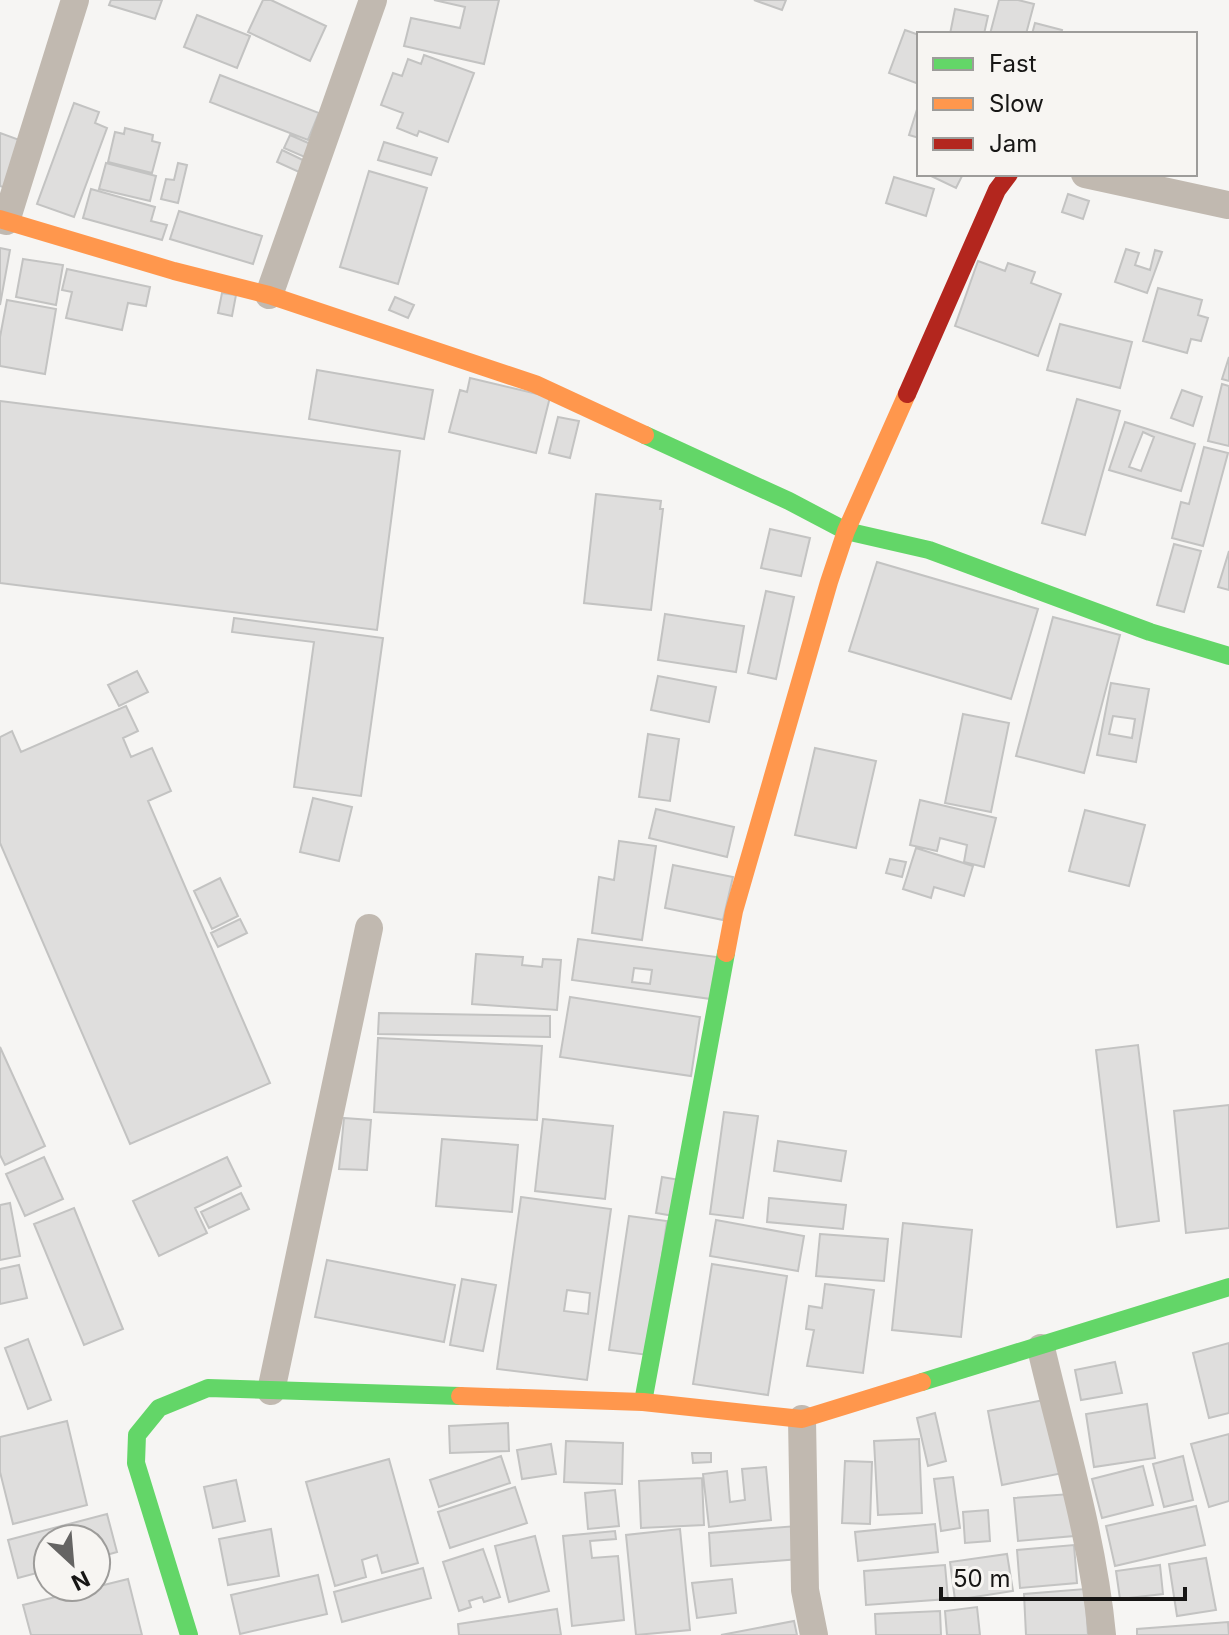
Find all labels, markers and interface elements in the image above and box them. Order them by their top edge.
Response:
legend [917,32,1197,176]
text: Fast [989,49,1037,78]
text: Slow [989,89,1044,118]
text: Jam [989,129,1037,158]
north arrow [32,1523,112,1603]
scale bar [941,1551,1185,1601]
text: 50 m [953,1564,1011,1593]
text: N [68,1566,94,1596]

